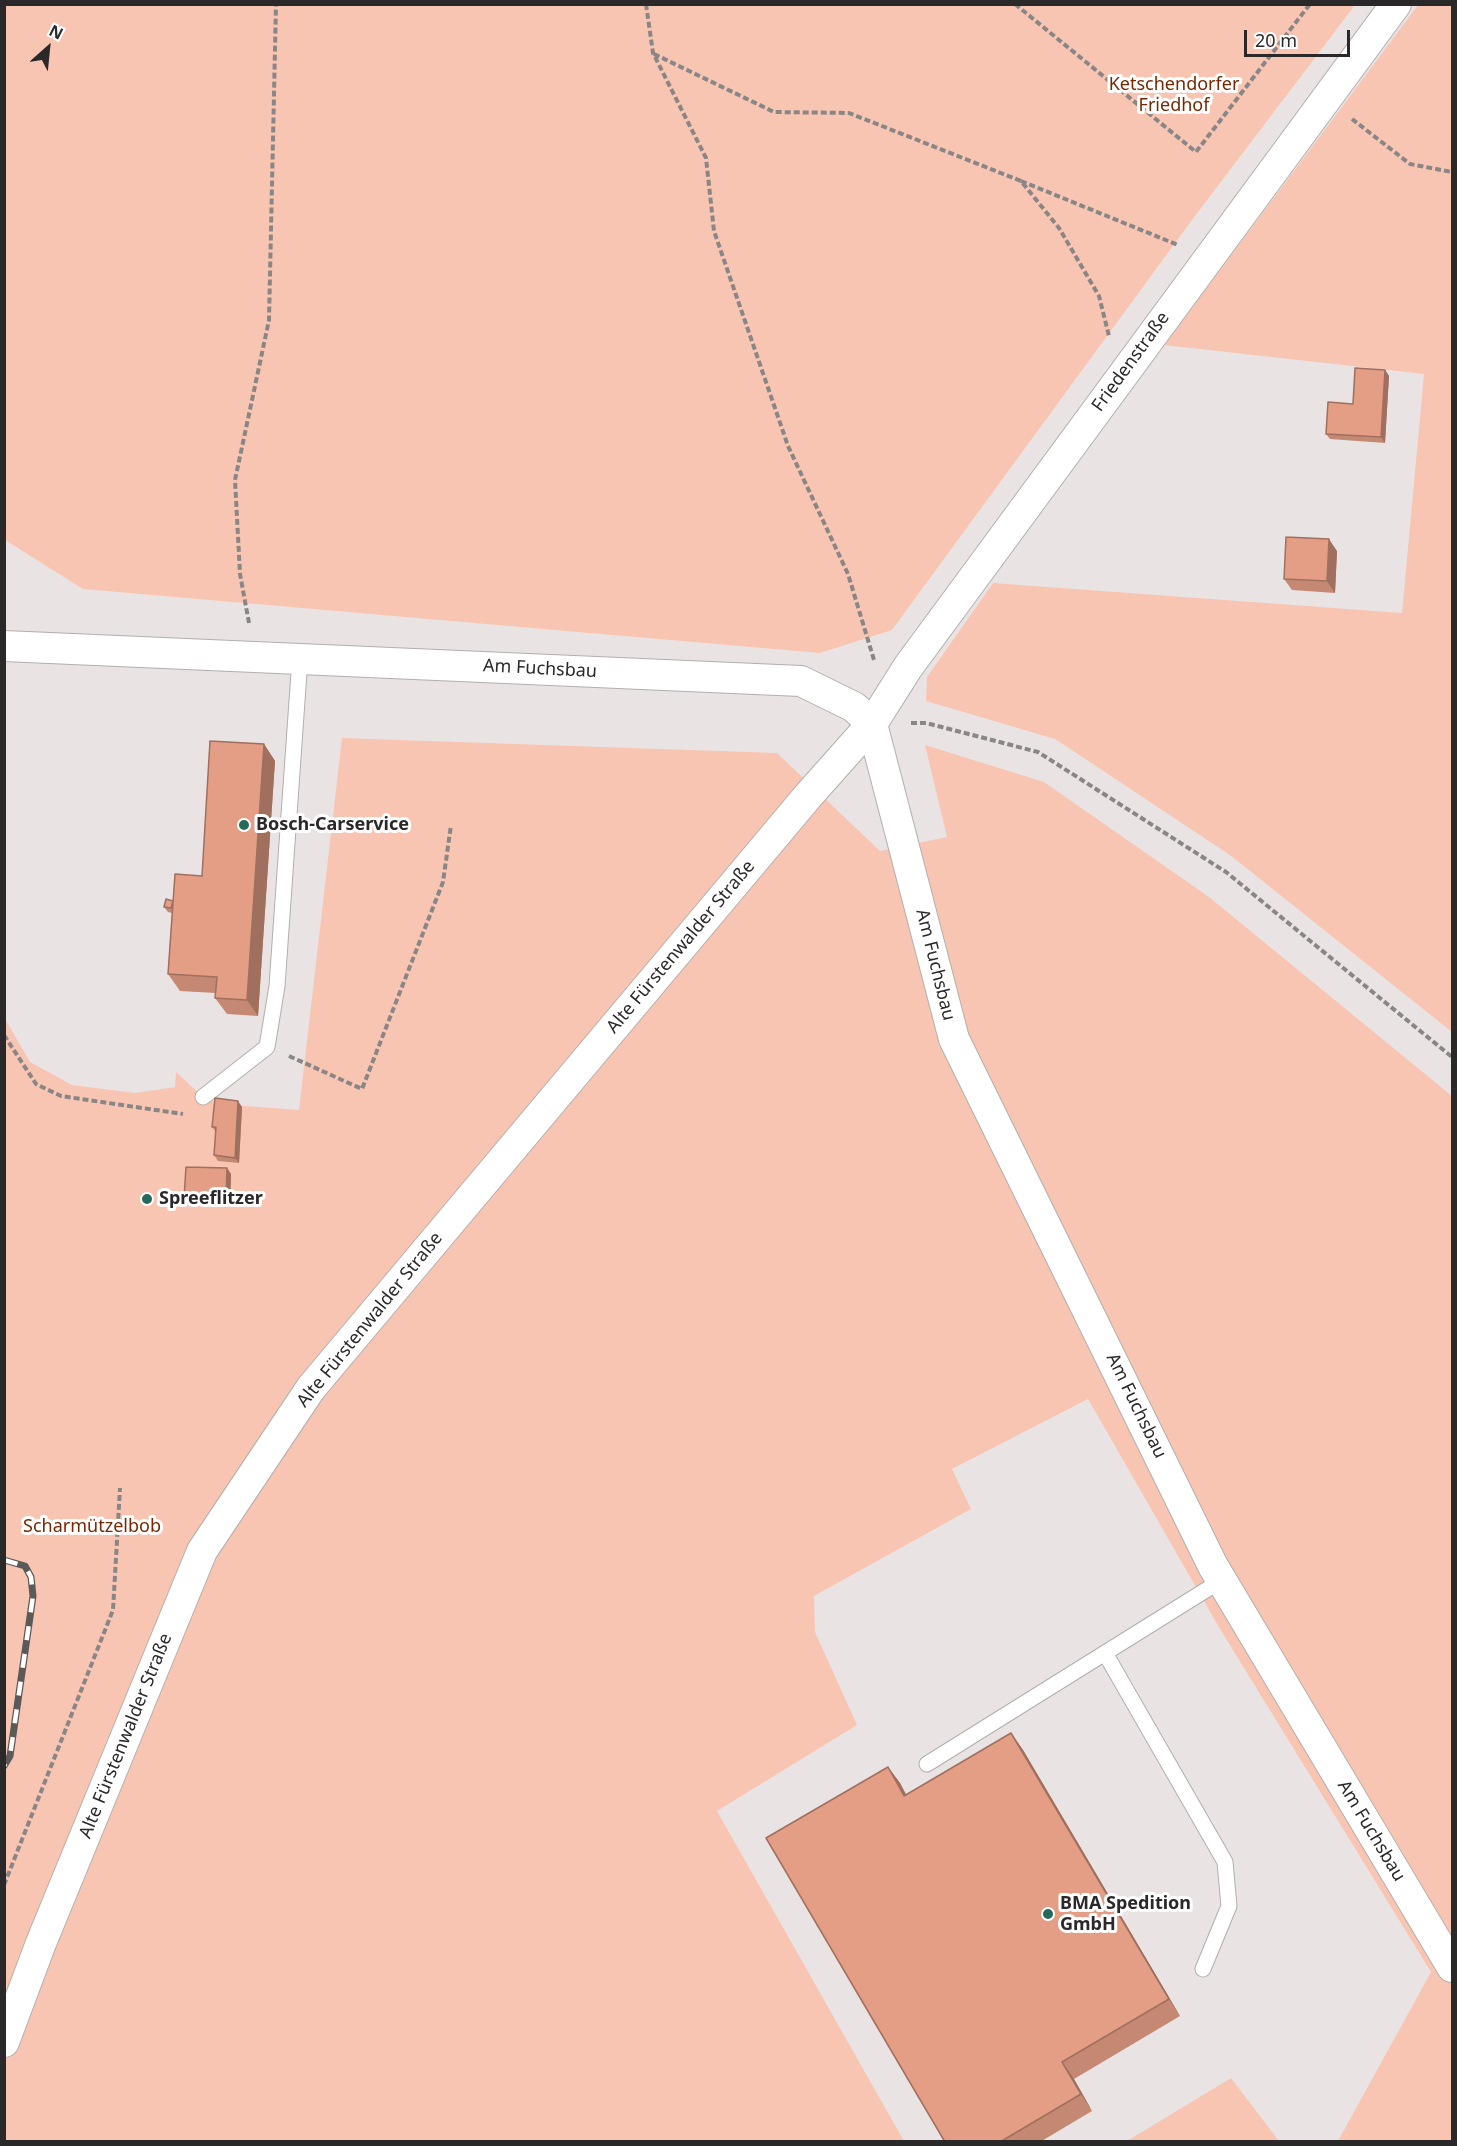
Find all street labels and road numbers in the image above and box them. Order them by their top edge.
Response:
street label: Friedenstraße [1088,308,1174,416]
street label: Am Fuchsbau [482,655,598,683]
street label: Alte Fürstenwalder Straße [602,856,760,1038]
street label: Am Fuchsbau [911,907,959,1023]
street label: Alte Fürstenwalder Straße [293,1228,447,1412]
street label: Am Fuchsbau [1101,1350,1171,1462]
street label: Alte Fürstenwalder Straße [75,1630,177,1842]
street label: Am Fuchsbau [1332,1777,1410,1885]

